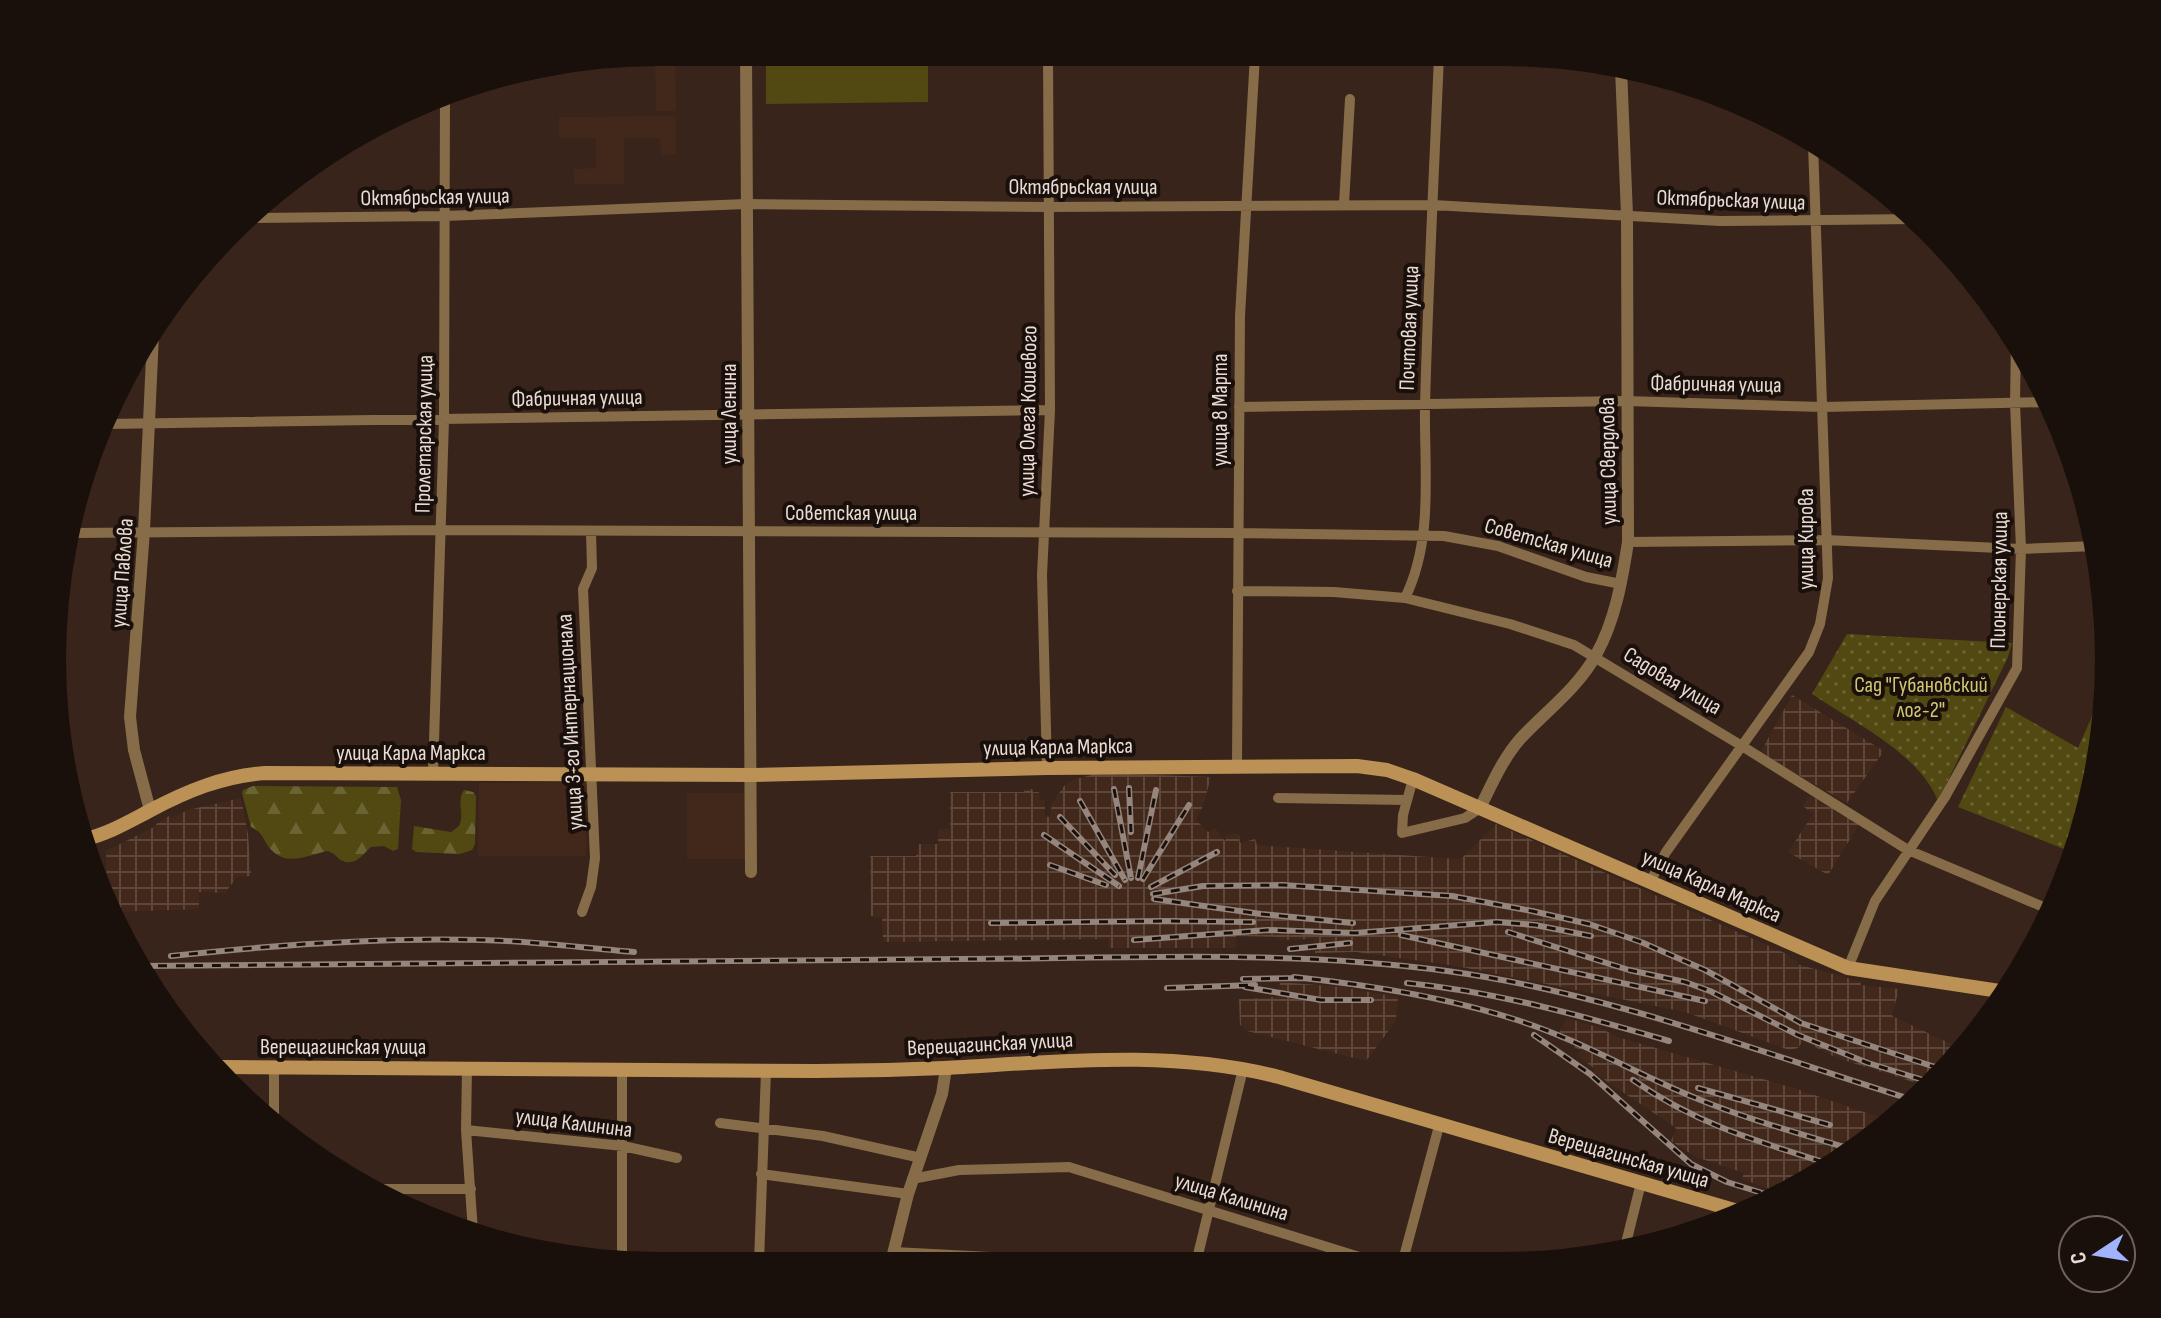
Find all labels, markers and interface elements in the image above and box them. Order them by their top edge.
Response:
street label: Октябрьская улица [1008,174,1158,201]
street label: Октябрьская улица [360,183,510,212]
street label: Октябрьская улица [1656,184,1806,217]
street label: Почтовая улица [1394,265,1425,391]
street label: улица Олега Кошевого [1014,325,1043,497]
street label: улица 8 Марта [1207,354,1234,466]
street label: Пролетарская улица [410,355,439,513]
street label: улица Ленина [716,364,743,464]
street label: Фабричная улица [1650,370,1782,399]
street label: Фабричная улица [511,384,643,413]
street label: улица Свердлова [1594,397,1623,525]
street label: улица Кирова [1793,488,1820,590]
street label: Советская улица [785,500,917,527]
street label: Пионерская улица [1985,511,2014,649]
street label: Советская улица [1481,512,1616,575]
street label: улица Павлова [105,517,140,629]
street label: улица 3-го Интернационала [551,613,590,831]
street label: Садовая улица [1618,641,1726,721]
park label: Сад "Губановский лог-2" [1854,672,1988,724]
street label: улица Карла Маркса [983,733,1133,762]
street label: улица Карла Маркса [336,740,486,767]
street label: улица Карла Маркса [1638,844,1785,929]
street label: Верещагинская улица [906,1027,1074,1062]
street label: Верещагинская улица [260,1034,426,1061]
street label: улица Калинина [514,1103,634,1144]
street label: Верещагинская улица [1545,1123,1712,1194]
street label: улица Калинина [1171,1167,1292,1228]
north arrow [2057,1214,2137,1294]
text: С [2065,1250,2093,1266]

